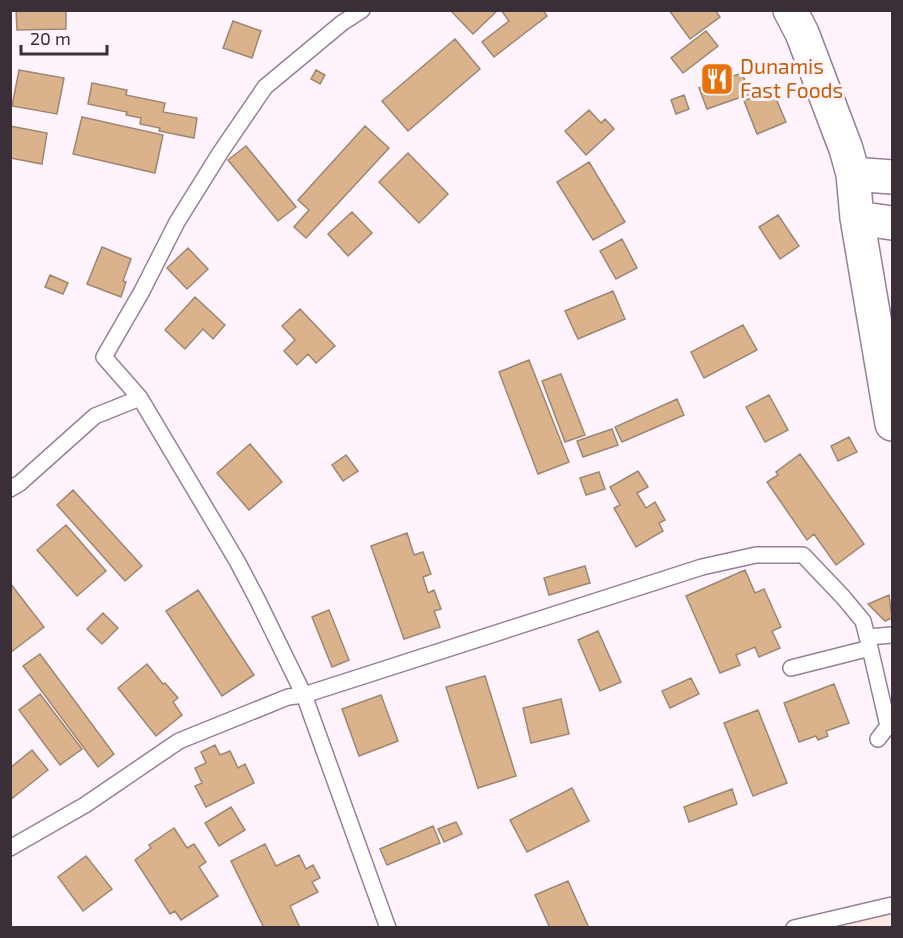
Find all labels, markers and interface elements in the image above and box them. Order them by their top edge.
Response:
scale bar [21,18,106,56]
text: 20 m [30,27,71,49]
place label: Dunamis Fast Foods [740,53,843,102]
restaurant icon: Dunamis Fast Foods [699,61,735,97]

